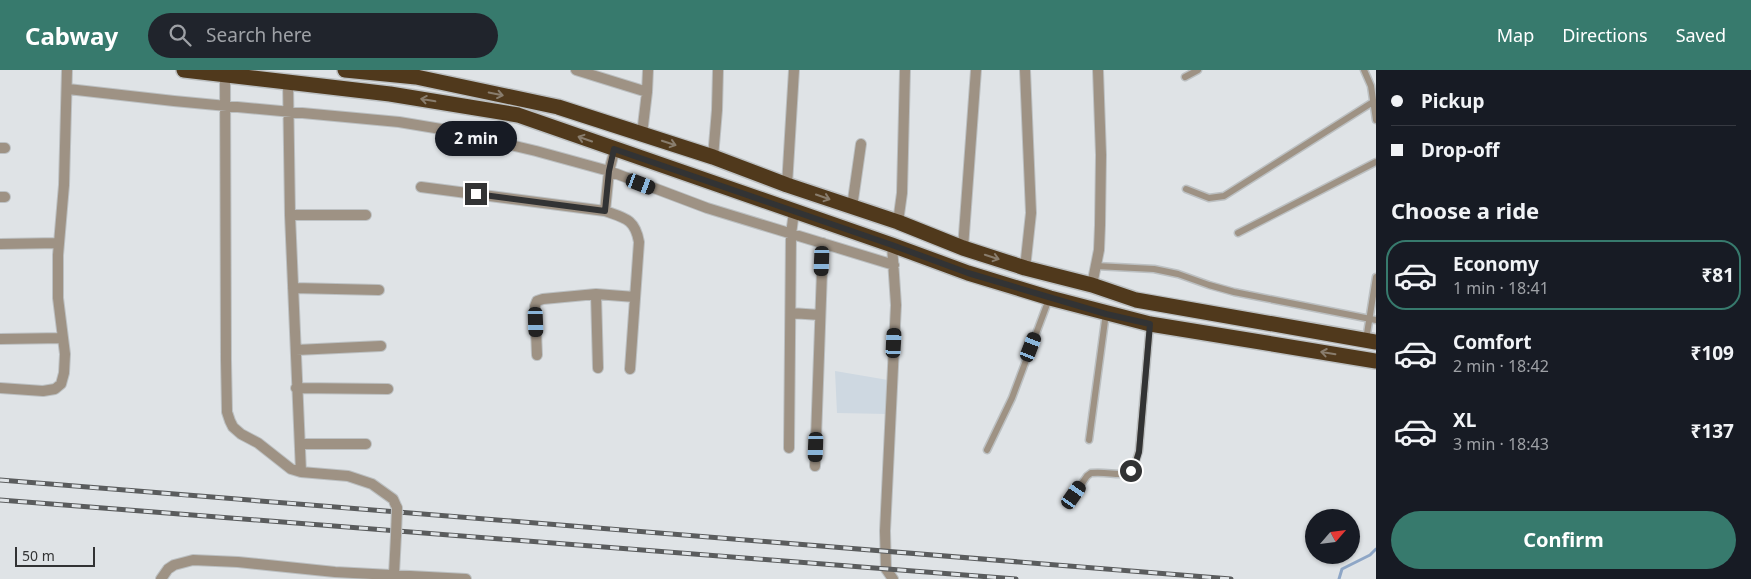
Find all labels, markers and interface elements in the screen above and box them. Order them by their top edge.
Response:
search box [148,13,498,58]
text: Cabway [25,19,118,52]
icon: search [166,21,194,49]
text: Search here [206,22,312,48]
text: Map [1497,23,1534,47]
text: Directions [1562,23,1648,47]
text: Saved [1676,23,1726,47]
text: Pickup [1421,88,1484,114]
one-way arrow [488,89,504,99]
one-way arrow [420,95,436,105]
callout: 2 min [435,122,517,156]
text: 2 min [454,127,498,149]
one-way arrow [578,134,593,143]
text: Drop-off [1421,137,1500,163]
one-way arrow [661,139,677,148]
car [624,172,657,196]
route end [465,183,487,205]
one-way arrow [814,193,830,202]
text: Choose a ride [1391,195,1539,225]
car [813,246,830,276]
text: Economy [1453,251,1539,277]
one-way arrow [984,253,1000,263]
icon: car [1393,253,1438,298]
text: ₹81 [1701,262,1734,288]
text: 1 min · 18:41 [1453,277,1549,299]
car [527,307,544,337]
car [885,328,902,358]
text: Comfort [1453,329,1532,355]
car [1018,330,1043,364]
icon: car [1393,331,1438,376]
text: ₹109 [1691,340,1734,366]
one-way arrow [1320,348,1336,358]
text: 2 min · 18:42 [1453,355,1549,377]
text: XL [1453,407,1476,433]
icon: car [1393,409,1438,454]
text: ₹137 [1691,418,1734,444]
car [807,432,824,462]
text: 3 min · 18:43 [1453,433,1549,455]
route start [1120,460,1142,482]
car [1059,478,1088,512]
north arrow [1305,509,1360,564]
map controls [1305,509,1360,564]
button: Confirm [1391,511,1736,569]
scale bar [15,544,95,567]
text: 50 m [22,546,55,565]

